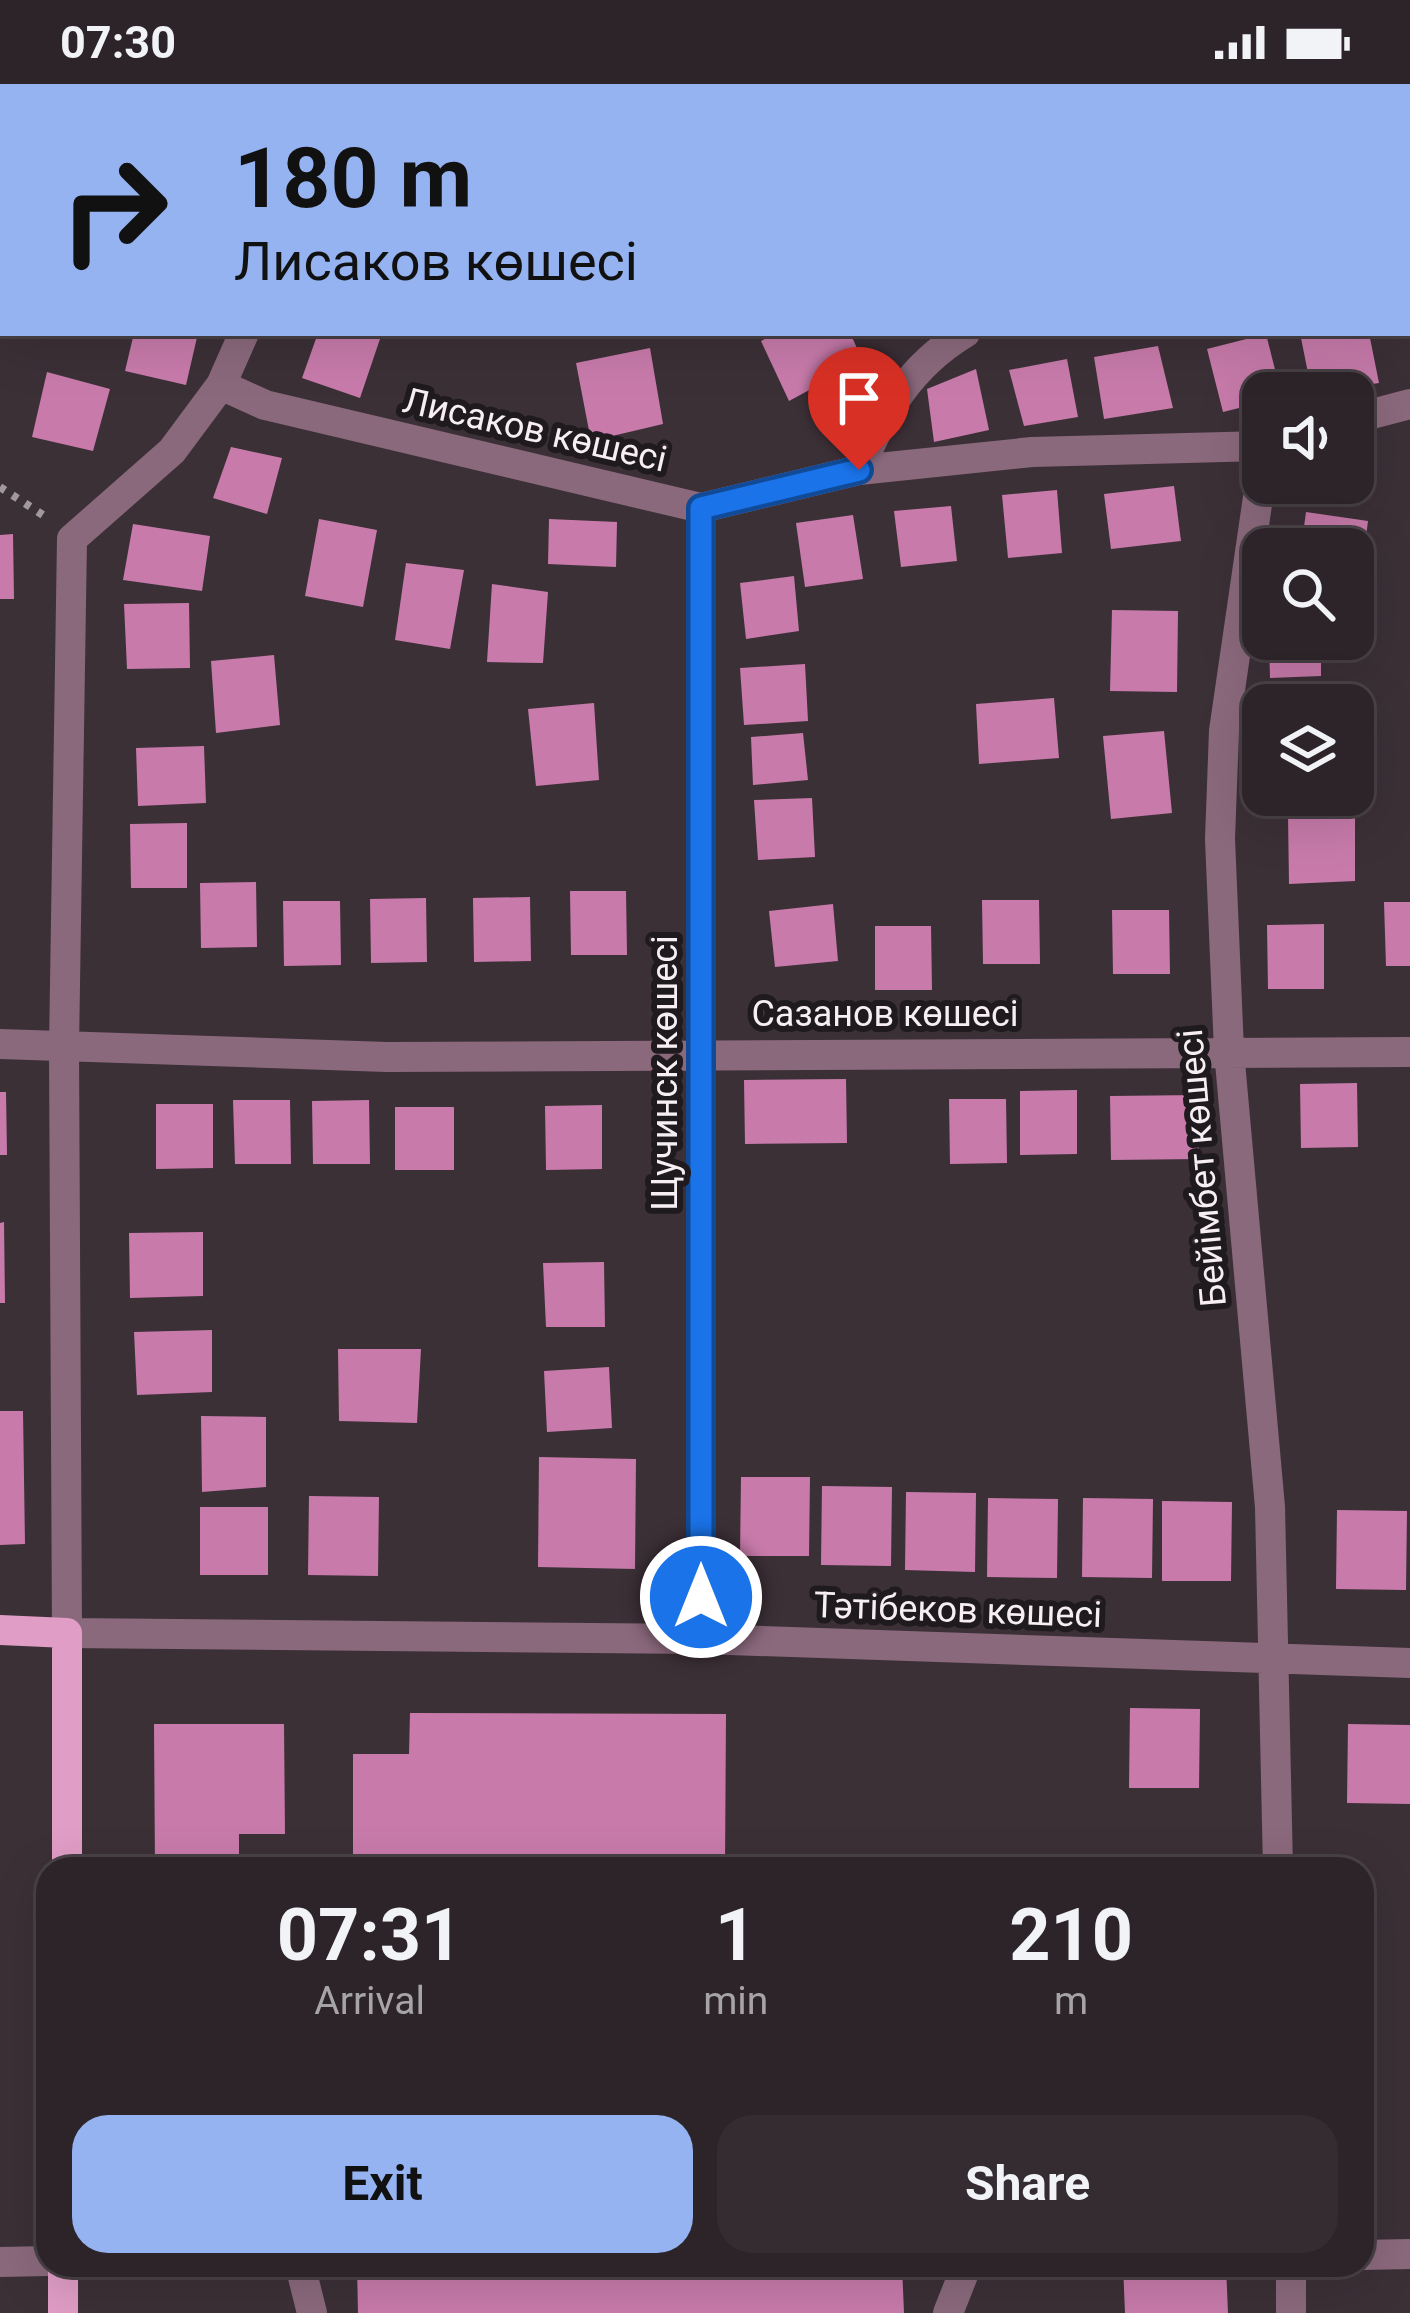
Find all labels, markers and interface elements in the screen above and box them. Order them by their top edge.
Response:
text: 07:30 [60,16,176,69]
text: 180 m [234,129,472,228]
icon: right [36,132,192,288]
text: Лисаков көшесі [234,230,638,293]
pin [808,347,910,470]
icon: arrive [826,365,892,431]
map controls [1242,372,1374,816]
button: sound [1242,372,1374,504]
street label: Лисаков көшесі [399,379,671,481]
button: search [1242,528,1374,660]
button: layers [1242,684,1374,816]
street label: Щучинск көшесі [644,935,686,1211]
street label: Сазанов көшесі [751,993,1019,1035]
street label: Бейімбет көшесі [1169,1027,1235,1308]
position arrow [638,1534,764,1660]
street label: Тәтібеков көшесі [813,1584,1103,1636]
text: 07:31 [277,1893,462,1978]
text: 1 [715,1893,756,1978]
text: 210 [1009,1893,1133,1978]
text: Arrival [314,1978,425,2024]
text: min [703,1978,768,2024]
text: m [1054,1978,1088,2024]
button: Exit [72,2115,693,2253]
button: Share [717,2115,1338,2253]

